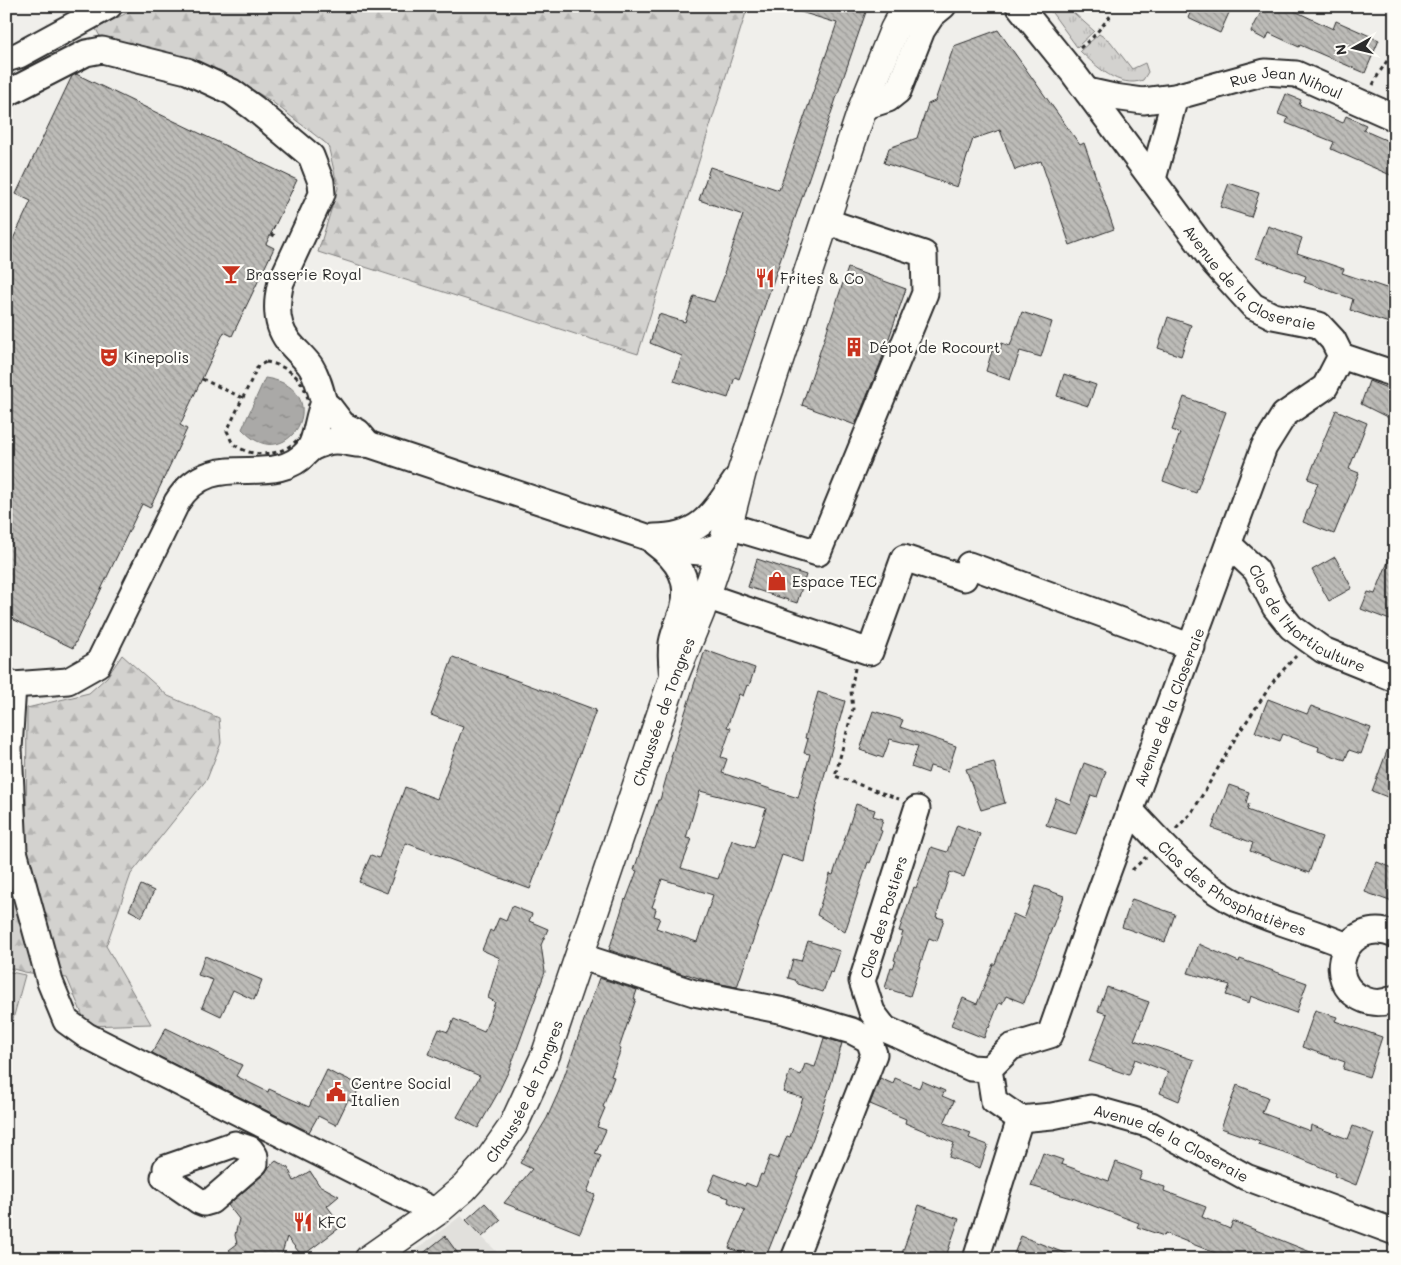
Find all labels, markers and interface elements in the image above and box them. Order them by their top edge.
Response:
north arrow [1328,22,1378,72]
text: N [1330,43,1351,56]
street label: Rue Jean Nihoul [1228,61,1346,103]
street label: Avenue de la Closeraie [1179,221,1318,334]
bar icon: Brasserie Royal [220,263,242,285]
place label: Brasserie Royal [246,264,362,284]
restaurant icon: Frites & Co [754,267,776,289]
place label: Frites & Co [780,268,864,288]
building icon: Dépot de Rocourt [843,336,865,358]
place label: Dépot de Rocourt [869,337,1000,357]
theatre icon: Kinepolis [98,346,120,368]
place label: Kinepolis [124,347,189,367]
street label: Clos de l'Horticulture [1245,561,1369,676]
shop icon: Espace TEC [766,570,788,592]
place label: Espace TEC [792,571,877,591]
street label: Avenue de la Closeraie [1129,625,1209,789]
street label: Chaussée de Tongres [627,634,699,789]
street label: Clos des Phosphatières [1154,836,1309,940]
street label: Clos des Postiers [855,853,911,981]
street label: Chaussée de Tongres [481,1017,567,1166]
place label: Centre Social Italien [351,1073,451,1110]
public building icon: Centre Social Italien [325,1081,347,1103]
street label: Avenue de la Closeraie [1091,1099,1252,1187]
restaurant icon: KFC [292,1211,314,1233]
place label: KFC [318,1212,346,1232]

